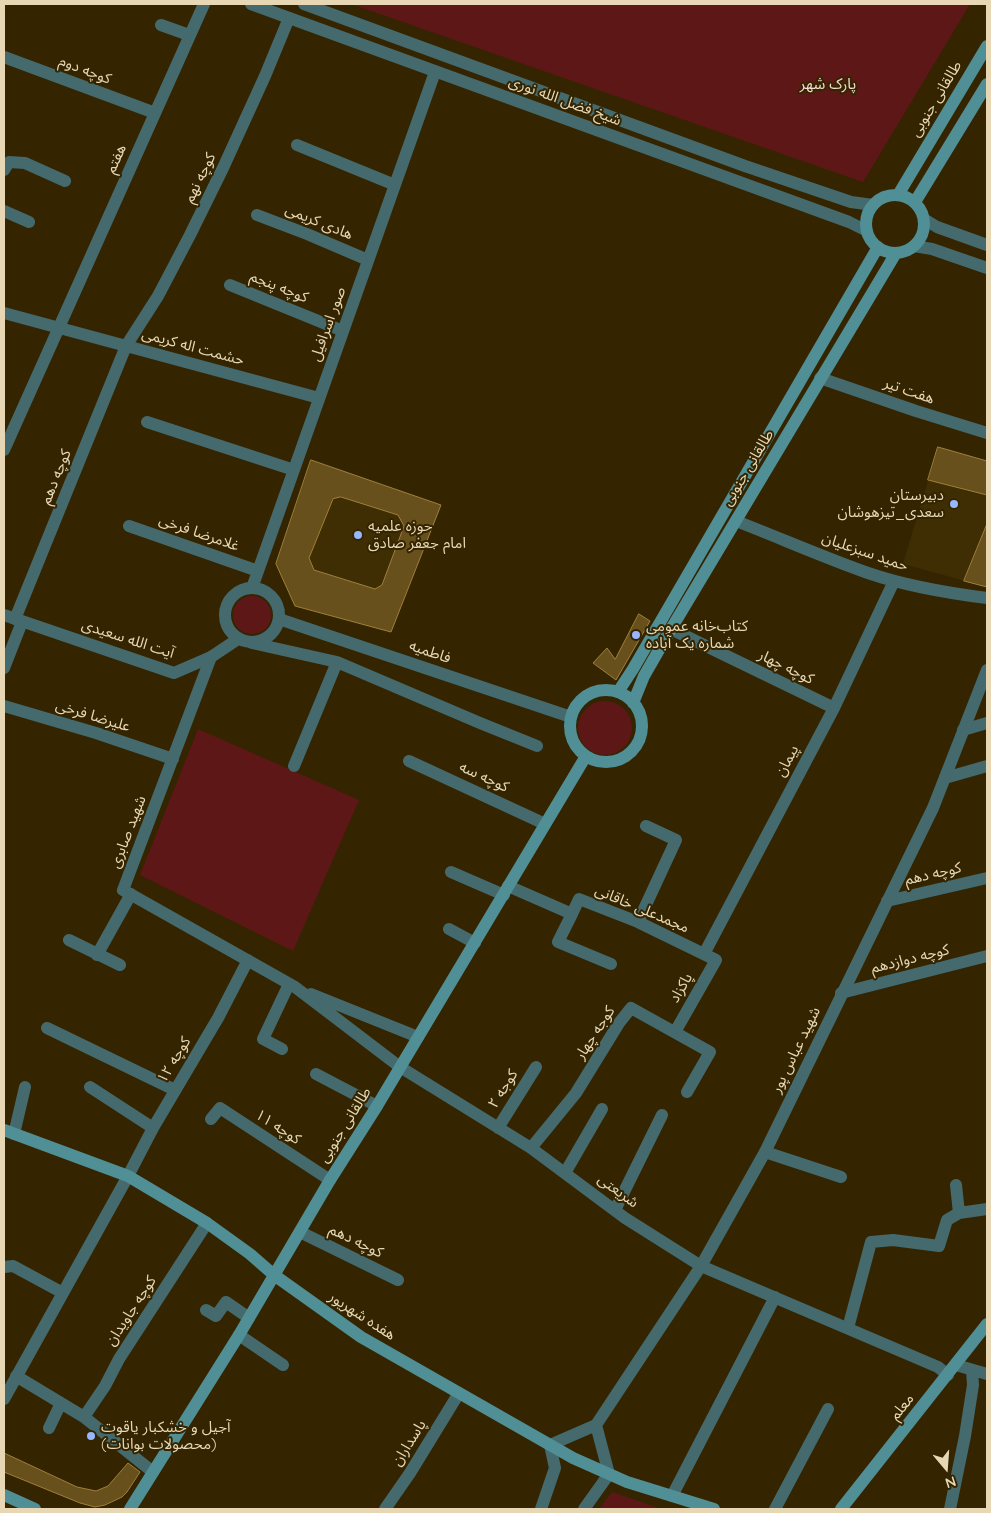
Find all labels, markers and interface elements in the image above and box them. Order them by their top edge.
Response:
street label: کوچه دوم [56,52,114,88]
street label: طالقانی جنوبی [906,58,966,140]
street label: شیخ فضل الله نوری [506,72,624,130]
park label: پارک شهر [800,75,856,93]
street label: هفتم [102,142,130,176]
street label: کوچه نهم [180,150,220,206]
street label: هادی کریمی [282,200,356,244]
street label: کوچه پنجم [247,267,311,307]
street label: صور اسرافیل [306,284,350,364]
street label: حشمت اله کریمی [140,325,246,369]
street label: هفت تیر [881,374,937,408]
street label: طالقانی جنوبی [718,427,778,509]
street label: کوچه دهم [37,447,75,507]
place label: دبیرستان سعدی_تیزهوشان [838,486,944,521]
marker: دبیرستان سعدی_تیزهوشان [948,498,960,510]
street label: غلامرضا فرخی [156,511,242,555]
place label: حوزه علمیه امام جعفر صادق [368,517,466,552]
marker: حوزه علمیه امام جعفر صادق [352,529,364,541]
street label: حمید سبزعلیان [820,529,910,575]
street label: آیت الله سعیدی [79,616,177,662]
place label: کتاب‌خانه عمومی شماره یک آباده [646,617,748,652]
marker: کتاب‌خانه عمومی شماره یک آباده [630,629,642,641]
street label: فاطمیه [407,637,453,667]
street label: کوچه چهار [755,646,817,688]
street label: علیرضا فرخی [54,696,132,736]
street label: پیمان [771,742,803,780]
street label: کوچه سه [456,758,512,796]
street label: شهید صابری [106,793,150,871]
street label: کوچه دهم [903,859,963,889]
street label: مجمدعلی خاقانی [592,881,692,937]
street label: کوچه دوازدهم [869,941,951,977]
street label: پاکزاد [665,970,697,1006]
street label: کوجه چهار [571,1003,619,1063]
street label: شهید عباس پور [767,1004,825,1096]
street label: کوچه ۱۲ [153,1034,195,1086]
street label: کوجه ۲ [484,1066,522,1112]
street label: طالقانی جنوبی [315,1084,375,1166]
street label: کوچه ۱۱ [252,1106,304,1148]
street label: شریعتی [594,1170,642,1212]
street label: کوچه دهم [326,1220,386,1262]
street label: کوچه جاویدان [102,1273,160,1349]
street label: هفده شهریور [325,1288,399,1344]
street label: معلم [886,1390,918,1424]
street label: پاسداران [388,1417,430,1469]
place label: آجیل و خشکبار یاقوت (محصولات بوانات) [101,1418,231,1453]
marker: آجیل و خشکبار یاقوت (محصولات بوانات) [85,1430,97,1442]
north arrow [921,1443,971,1493]
text: N [943,1472,958,1492]

